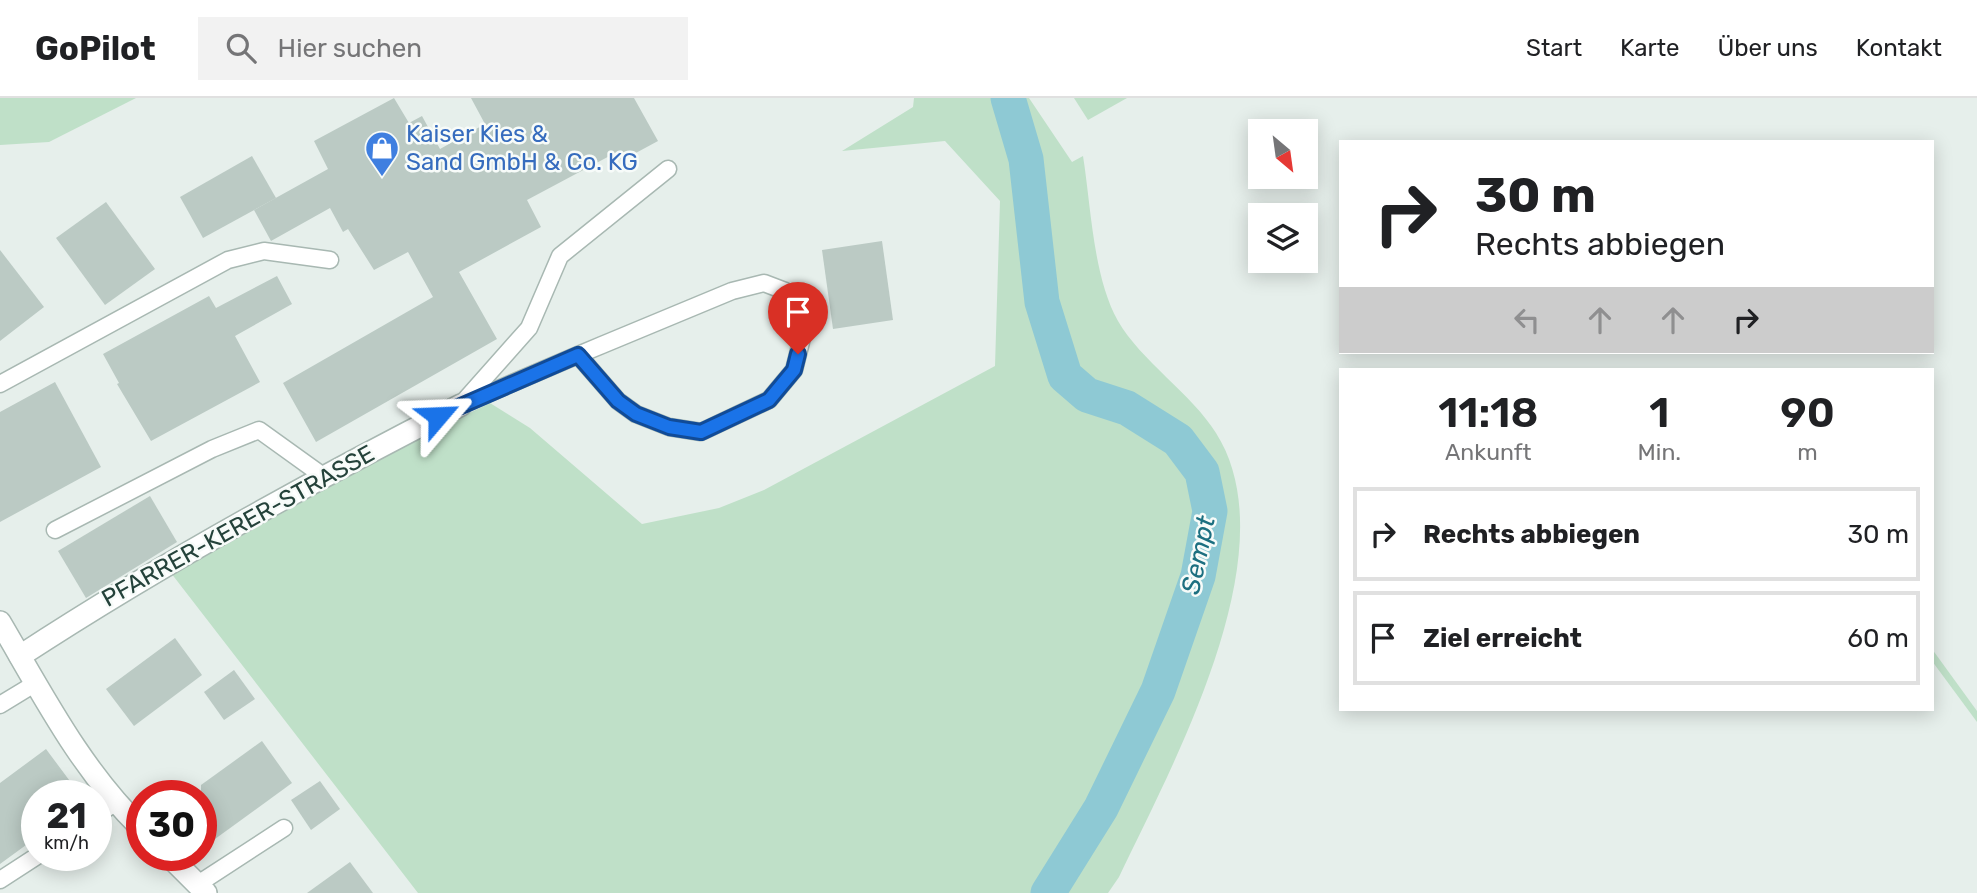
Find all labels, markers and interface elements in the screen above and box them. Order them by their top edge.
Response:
search box [198,17,688,80]
text: GoPilot [35,29,156,68]
icon: search [222,29,260,67]
text: Hier suchen [278,33,422,64]
text: Start [1526,34,1582,62]
text: Karte [1620,34,1680,62]
text: Über uns [1718,34,1818,62]
text: Kontakt [1856,34,1942,62]
north arrow [1248,119,1318,189]
map controls [1248,119,1318,273]
place label: Kaiser Kies & Sand GmbH & Co. KG [406,120,638,176]
shop icon: Kaiser Kies & Sand GmbH & Co. KG [363,129,401,178]
text: 30 m [1475,166,1596,224]
icon: right [1360,168,1451,259]
button: layers [1248,203,1318,273]
text: Rechts abbiegen [1475,225,1725,263]
pin [768,282,828,354]
icon: arrive [779,293,817,331]
icon: left [1508,301,1546,339]
icon: ahead [1581,301,1619,339]
icon: ahead [1654,301,1692,339]
icon: right [1727,301,1765,339]
position arrow [401,379,475,453]
text: 11:18 [1438,388,1538,438]
text: 1 [1649,388,1669,438]
text: 90 [1780,388,1835,438]
text: Ankunft [1445,438,1532,466]
text: Min. [1638,438,1681,466]
text: m [1797,438,1818,466]
street label: PFARRER-KERER-STRASSE [97,439,379,613]
water label: Sempt [1175,512,1222,597]
icon: right [1364,515,1402,553]
text: Rechts abbiegen [1423,519,1640,550]
text: 30 m [1847,519,1909,550]
icon: arrive [1364,619,1402,657]
text: Ziel erreicht [1423,623,1582,654]
text: 60 m [1847,623,1909,654]
speed limit sign: 30 [126,780,217,871]
text: 21 [46,795,87,837]
text: km/h [44,832,89,854]

